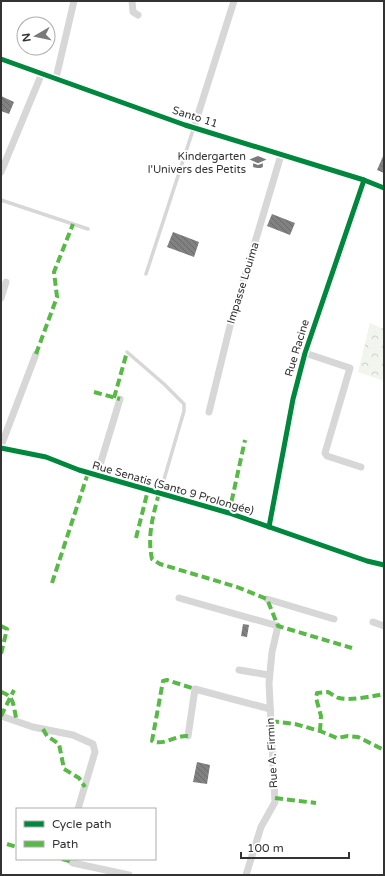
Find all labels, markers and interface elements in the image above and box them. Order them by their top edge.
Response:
north arrow [16,16,56,56]
text: N [20,32,34,43]
street label: Santo 11 [171,104,219,130]
place label: Kindergarten l'Univers des Petits [148,150,246,176]
school or university icon: Kindergarten l'Univers des Petits [249,153,267,171]
street label: Impasse Louima [224,241,262,325]
street label: Rue Racine [282,318,312,378]
street label: Rue Senatis (Santo 9 Prolongée) [91,459,255,517]
street label: Rue A. Firmin [264,717,280,789]
legend [16,808,156,860]
text: Cycle path [52,817,111,831]
scale bar [241,834,349,860]
text: Path [52,837,78,851]
text: 100 m [247,841,284,855]

